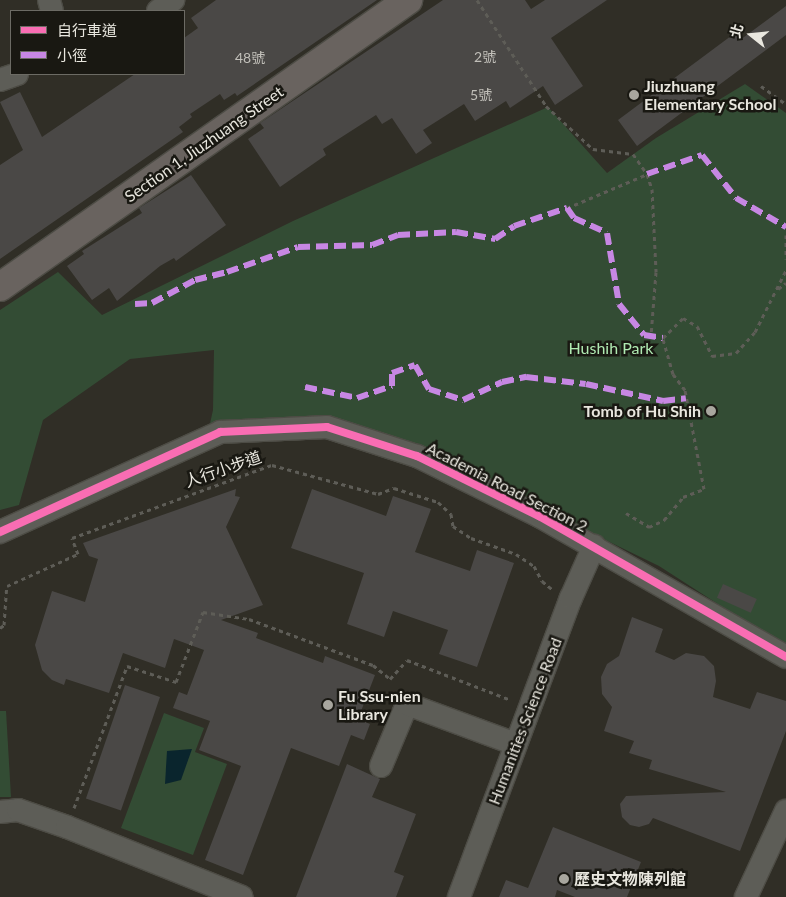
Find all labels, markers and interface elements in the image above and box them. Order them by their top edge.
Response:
legend [10,10,185,75]
north arrow [726,10,776,60]
text: 自行車道 [57,21,117,39]
text: 北 [726,22,746,40]
text: 小徑 [57,46,87,64]
house number: 2號 [474,49,496,65]
house number: 48號 [235,50,265,66]
place label: Jiuzhuang Elementary School [644,76,777,114]
street label: Section 1, Jiuzhuang Street [121,82,287,206]
house number: 5號 [470,87,492,103]
marker: Jiuzhuang Elementary School [628,89,640,101]
park label: Hushih Park [569,338,653,358]
place label: Tomb of Hu Shih [583,401,701,421]
marker: Tomb of Hu Shih [705,405,717,417]
street label: Academia Road Section 2 [423,438,591,536]
street label: 人行小步道 [182,447,264,491]
street label: Humanities Science Road [484,635,566,807]
place label: Fu Ssu-nien Library [338,686,421,724]
marker: Fu Ssu-nien Library [322,699,334,711]
place label: 歷史文物陳列館 [574,869,686,889]
marker: 歷史文物陳列館 [558,873,570,885]

